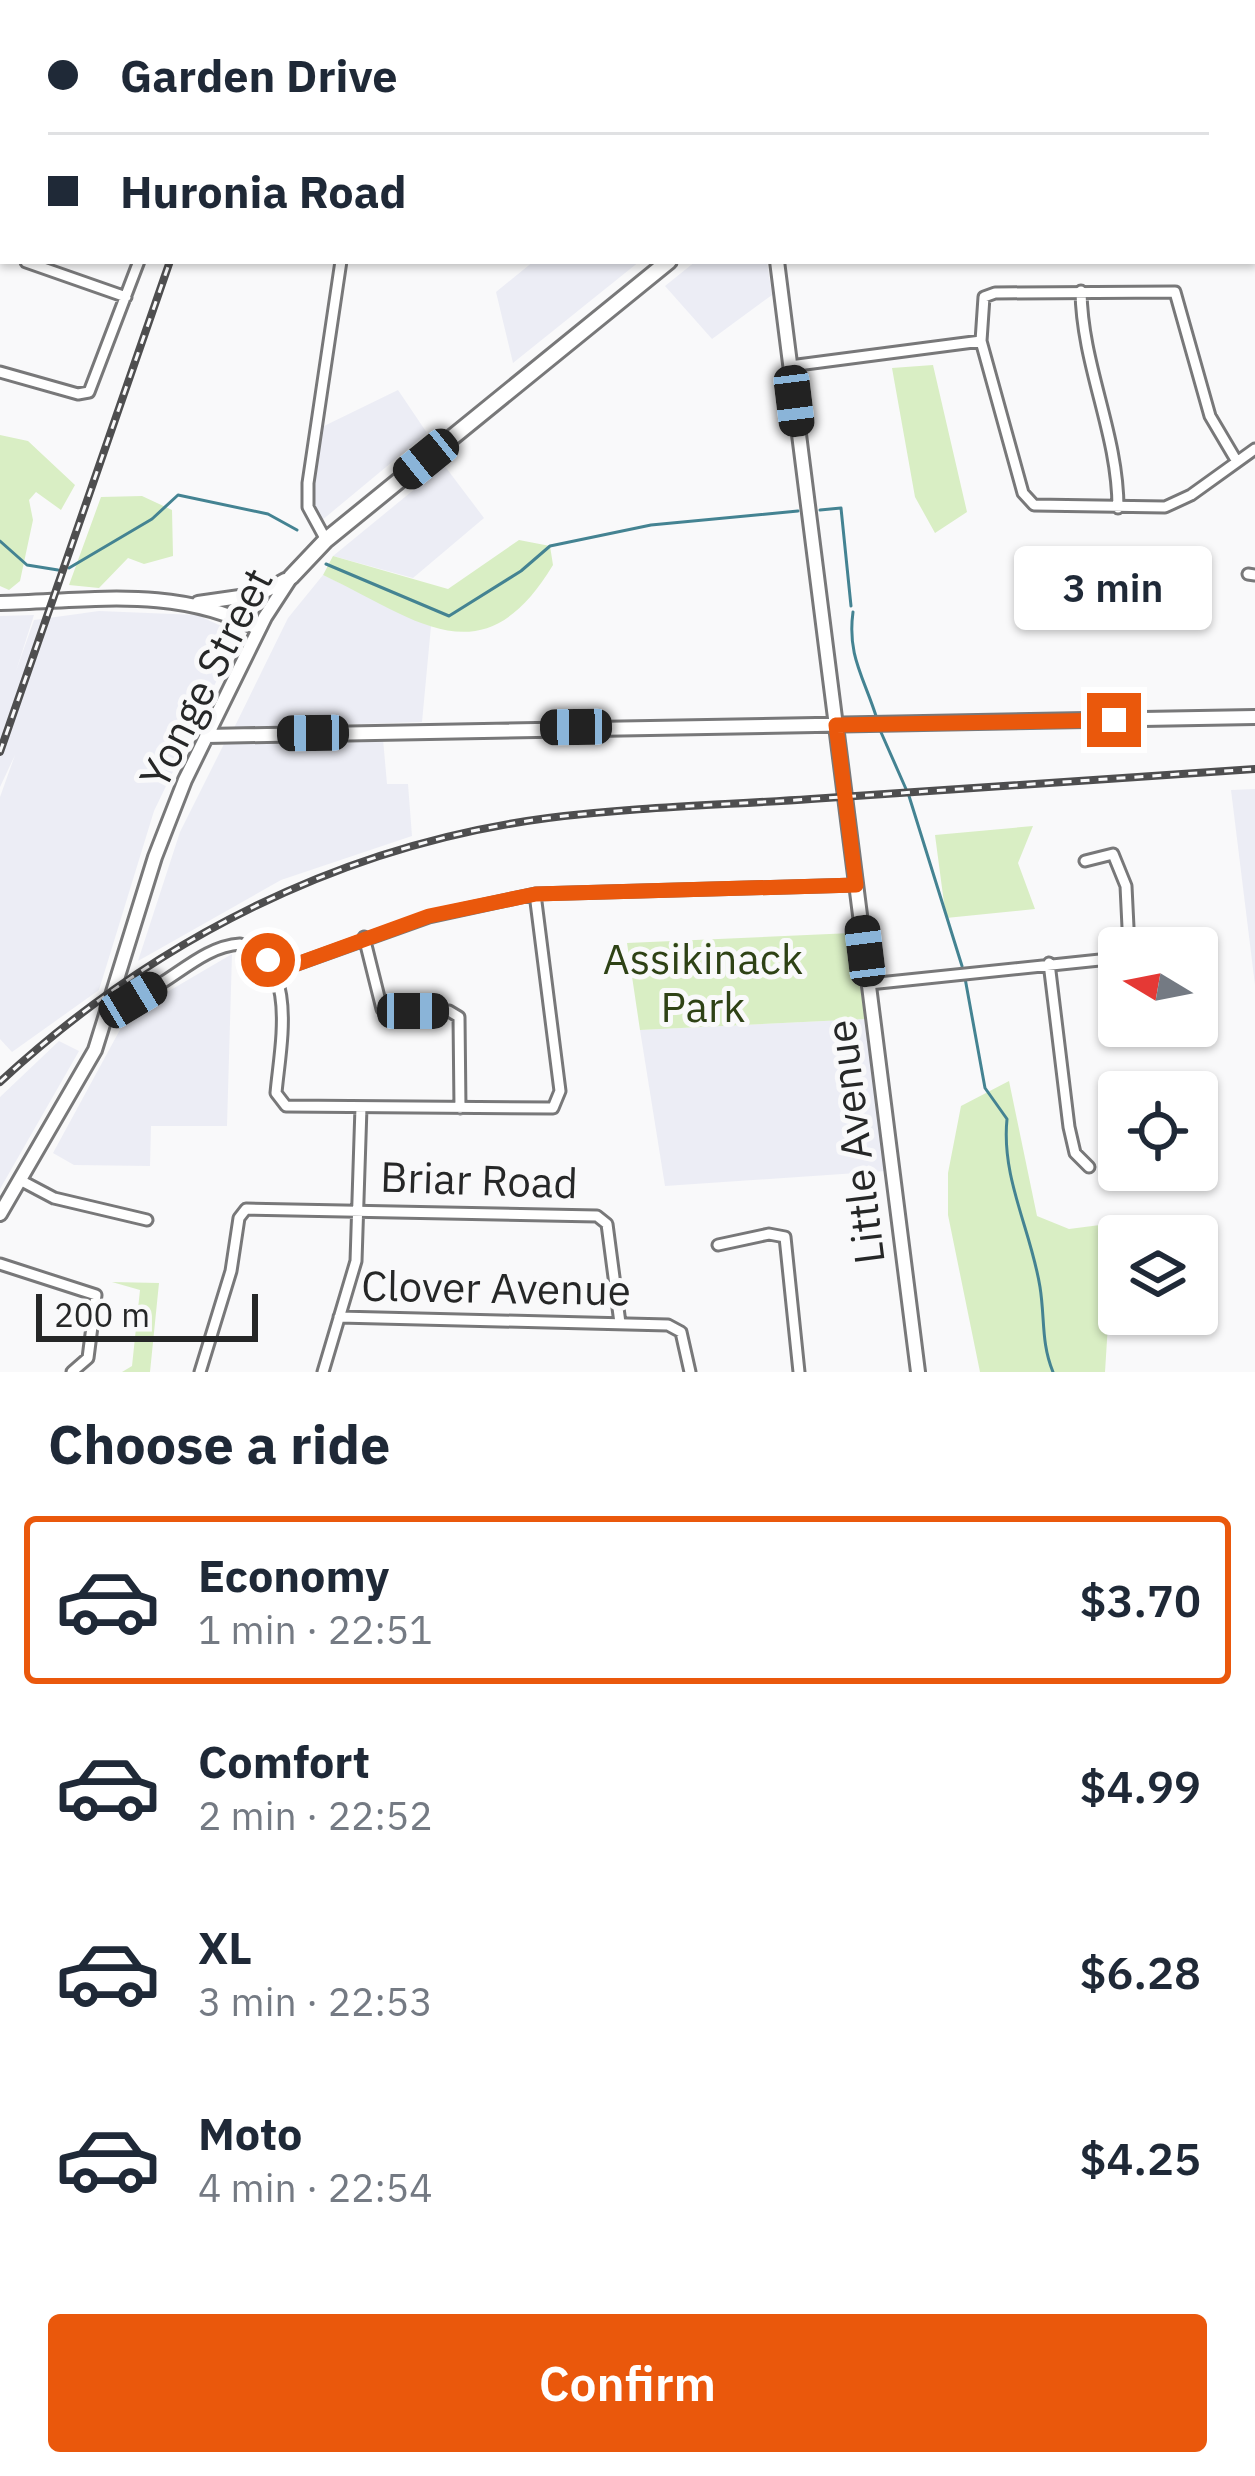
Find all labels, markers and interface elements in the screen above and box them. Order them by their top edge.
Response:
text: Garden Drive [120,46,398,104]
text: Huronia Road [120,162,407,220]
car [772,363,816,439]
car [387,422,465,496]
callout: 3 min [1015,546,1213,630]
street label: Yonge Street [127,558,285,797]
text: 3 min [1063,562,1163,613]
route end [1087,693,1141,747]
car [540,708,612,746]
car [277,714,349,752]
car [843,913,887,989]
north arrow [1098,927,1218,1047]
map controls [1098,927,1218,1335]
park label: Assikinack Park [603,931,803,1034]
route start [241,933,295,987]
car [93,966,173,1034]
car [377,993,449,1029]
street label: Little Avenue [812,1017,897,1267]
button: locate [1098,1071,1218,1191]
street label: Briar Road [379,1149,579,1210]
button: layers [1098,1215,1218,1335]
street label: Clover Avenue [361,1258,631,1317]
scale bar [36,1288,258,1341]
text: 200 m [54,1293,150,1336]
text: Choose a ride [48,1409,390,1479]
icon: car [54,1546,162,1654]
text: Economy [198,1546,389,1604]
text: $3.70 [1080,1571,1201,1629]
text: 1 min · 22:51 [198,1604,433,1655]
icon: car [54,1732,162,1840]
text: Comfort [198,1732,370,1790]
text: $4.99 [1080,1757,1201,1815]
text: 2 min · 22:52 [198,1790,433,1841]
icon: car [54,1918,162,2026]
text: XL [198,1918,252,1976]
text: $6.28 [1080,1943,1201,2001]
text: 3 min · 22:53 [198,1976,433,2027]
icon: car [54,2104,162,2212]
text: Moto [198,2104,302,2162]
text: $4.25 [1080,2129,1201,2187]
text: 4 min · 22:54 [198,2162,433,2213]
button: Confirm [48,2314,1207,2452]

